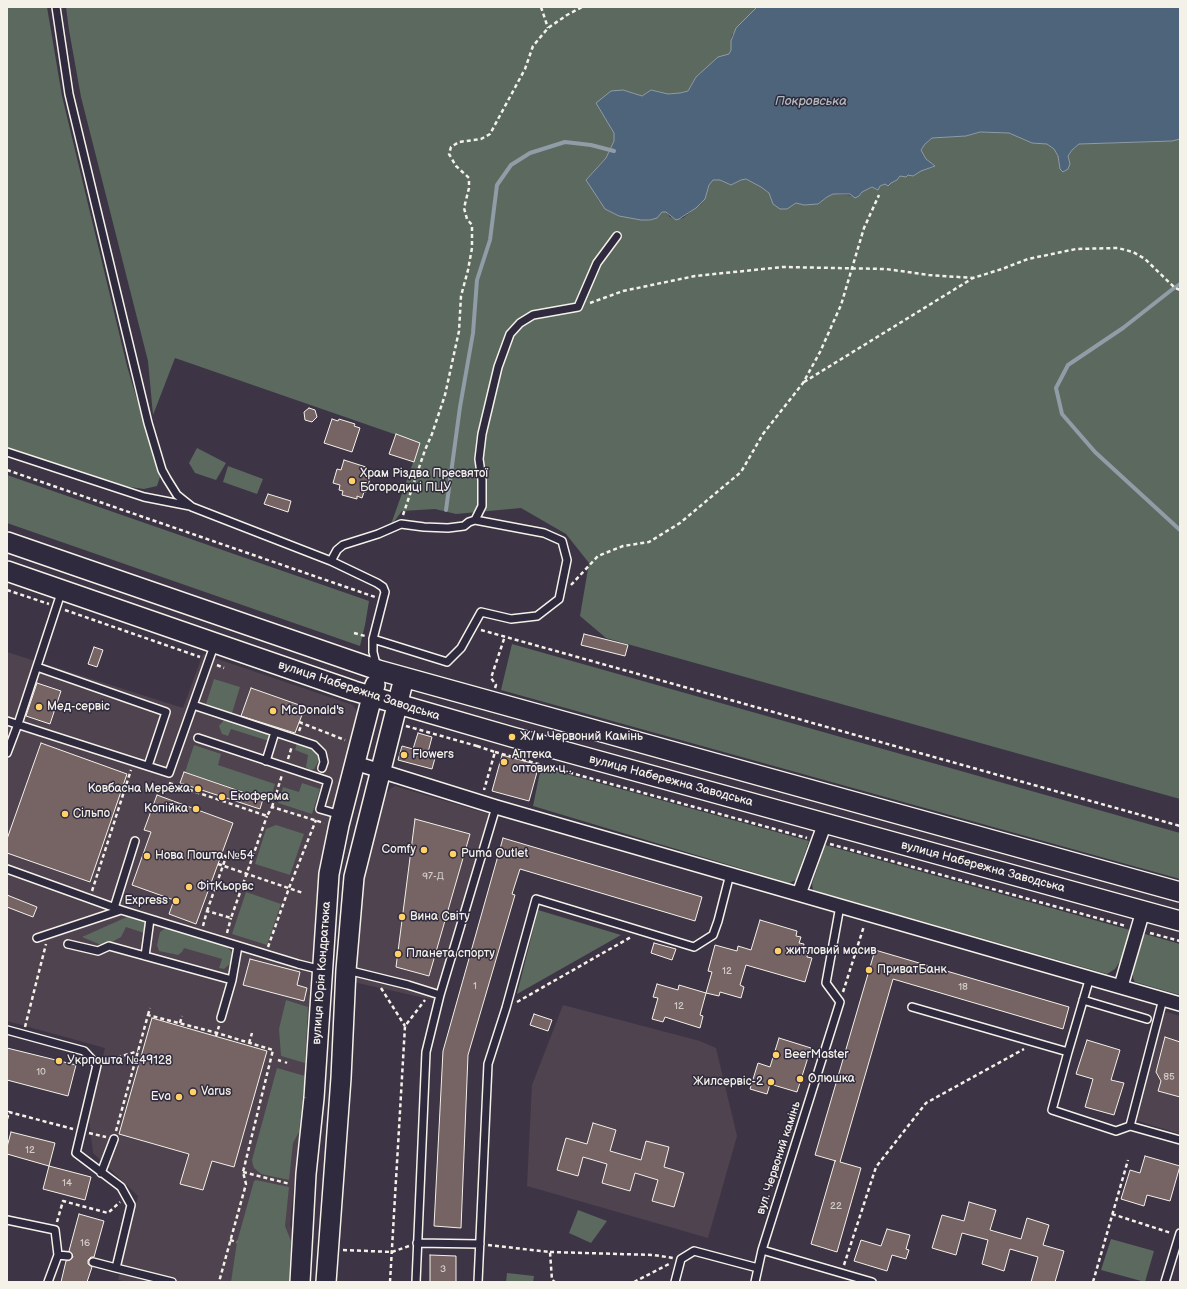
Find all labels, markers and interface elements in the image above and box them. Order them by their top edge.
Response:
water label: Покровська [775,94,847,110]
place label: Храм Різдва Пресвятої Богородиці ПЦУ [360,467,488,495]
marker: Храм Різдва Пресвятої Богородиці ПЦУ [347,476,357,486]
street label: вулиця Набережна Заводська [276,658,442,724]
place label: Мед-сервіс [47,700,110,714]
marker: Мед-сервіс [34,702,44,712]
place label: McDonald's [281,704,344,718]
marker: McDonald's [268,706,278,716]
place label: Ж/м Червоний Камінь [520,730,643,744]
marker: Ж/м Червоний Камінь [507,732,517,742]
place label: Flowers [412,748,454,762]
place label: Аптека оптових ц‥ [512,748,572,776]
marker: Flowers [399,750,409,760]
street label: вулиця Набережна Заводська [587,752,755,810]
marker: Аптека оптових ц‥ [499,757,509,767]
place label: Ковбасна Мережа [88,782,190,796]
marker: Ковбасна Мережа [193,784,203,794]
place label: Екоферма [230,790,289,804]
marker: Екоферма [217,792,227,802]
place label: Копійка [144,802,188,816]
marker: Копійка [191,804,201,814]
place label: Сільпо [73,807,110,821]
marker: Сільпо [60,809,70,819]
street label: вулиця Набережна Заводська [899,838,1067,896]
place label: Comfy [381,843,416,857]
marker: Comfy [419,845,429,855]
place label: Puma Outlet [461,847,528,861]
place label: Нова Пошта №54 [155,849,254,863]
marker: Puma Outlet [448,849,458,859]
marker: Нова Пошта №54 [142,851,152,861]
house number: 97-Д [422,870,444,882]
place label: ФiтКьорвс [197,880,254,894]
marker: ФiтКьорвс [184,882,194,892]
place label: Express [124,894,168,908]
marker: Express [171,896,181,906]
street label: вулиця Юрія Кондратюка [310,901,334,1045]
place label: Вина Світу [410,910,470,924]
marker: Вина Світу [397,912,407,922]
place label: житловий масив [786,944,877,958]
marker: житловий масив [773,946,783,956]
place label: Планета спорту [406,947,495,961]
marker: Планета спорту [393,949,403,959]
place label: ПриватБанк [877,963,947,977]
house number: 12 [722,965,732,977]
marker: ПриватБанк [864,965,874,975]
house number: 1 [473,980,477,992]
house number: 18 [958,981,968,993]
house number: 12 [674,1000,684,1012]
place label: BeerMaster [784,1048,849,1062]
marker: BeerMaster [771,1050,781,1060]
place label: Укрпошта №49128 [67,1054,172,1068]
marker: Укрпошта №49128 [54,1056,64,1066]
house number: 10 [36,1066,46,1078]
house number: 85 [1163,1071,1175,1083]
place label: Олюшка [808,1072,855,1086]
marker: Олюшка [795,1074,805,1084]
place label: Жилсервіс-2 [693,1075,763,1089]
marker: Жилсервіс-2 [766,1077,776,1087]
place label: Varus [201,1085,231,1099]
marker: Varus [188,1087,198,1097]
place label: Eva [151,1090,171,1104]
marker: Eva [174,1092,184,1102]
street label: вул. Червоний камінь [754,1099,804,1217]
house number: 12 [25,1144,35,1156]
house number: 14 [62,1177,72,1189]
house number: 22 [830,1200,842,1212]
house number: 16 [80,1237,90,1249]
house number: 3 [440,1263,446,1275]

